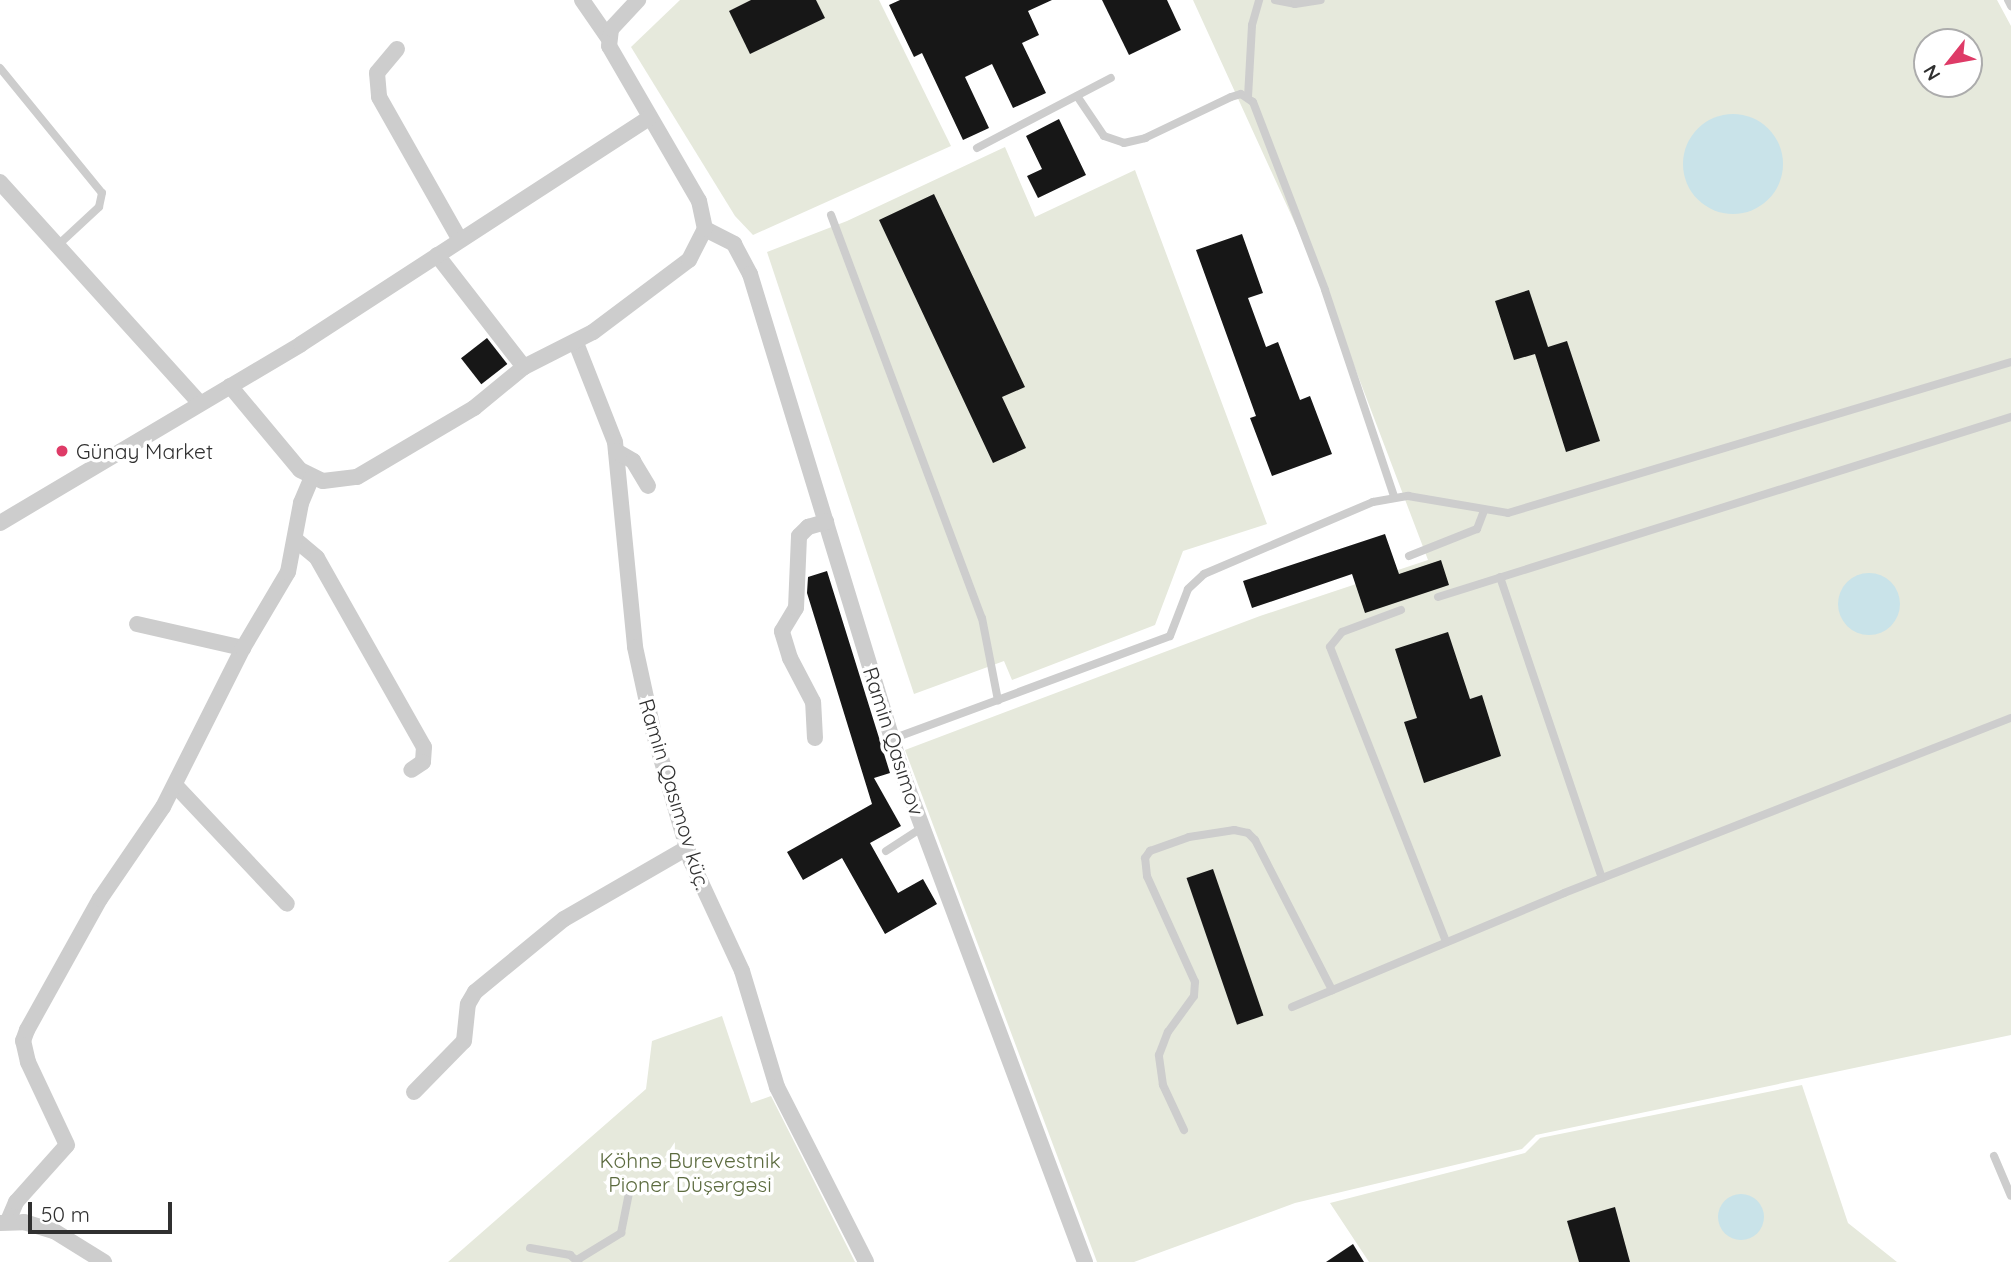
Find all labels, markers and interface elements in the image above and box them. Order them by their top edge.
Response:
north arrow [1913,28,1983,98]
text: N [1918,61,1946,85]
place label: Günay Market [76,438,213,464]
marker: Günay Market [54,443,70,459]
street label: Ramin Qasımov [858,664,930,818]
street label: Ramin Qasımov küç. [634,696,716,892]
park label: Köhnə Burevestnik Pioner Düşərgəsi [599,1147,781,1197]
scale bar [32,1188,175,1232]
text: 50 m [41,1201,90,1227]

